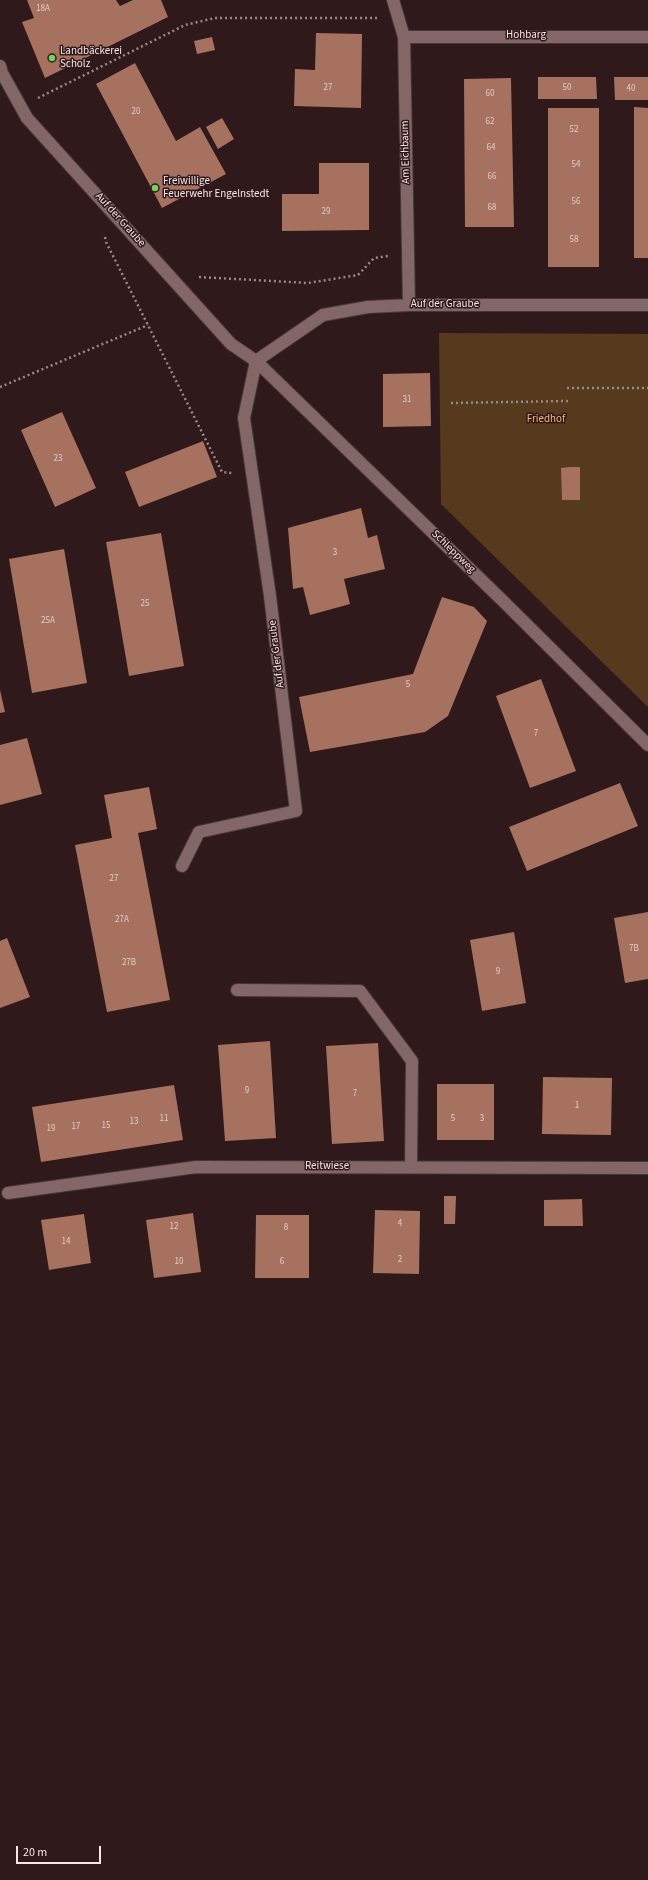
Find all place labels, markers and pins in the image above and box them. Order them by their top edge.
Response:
place label: Landbäckerei Scholz [60,45,122,71]
marker: Landbäckerei Scholz [47,53,57,63]
place label: Freiwillige Feuerwehr Engelnstedt [163,175,269,201]
marker: Freiwillige Feuerwehr Engelnstedt [150,183,160,193]

